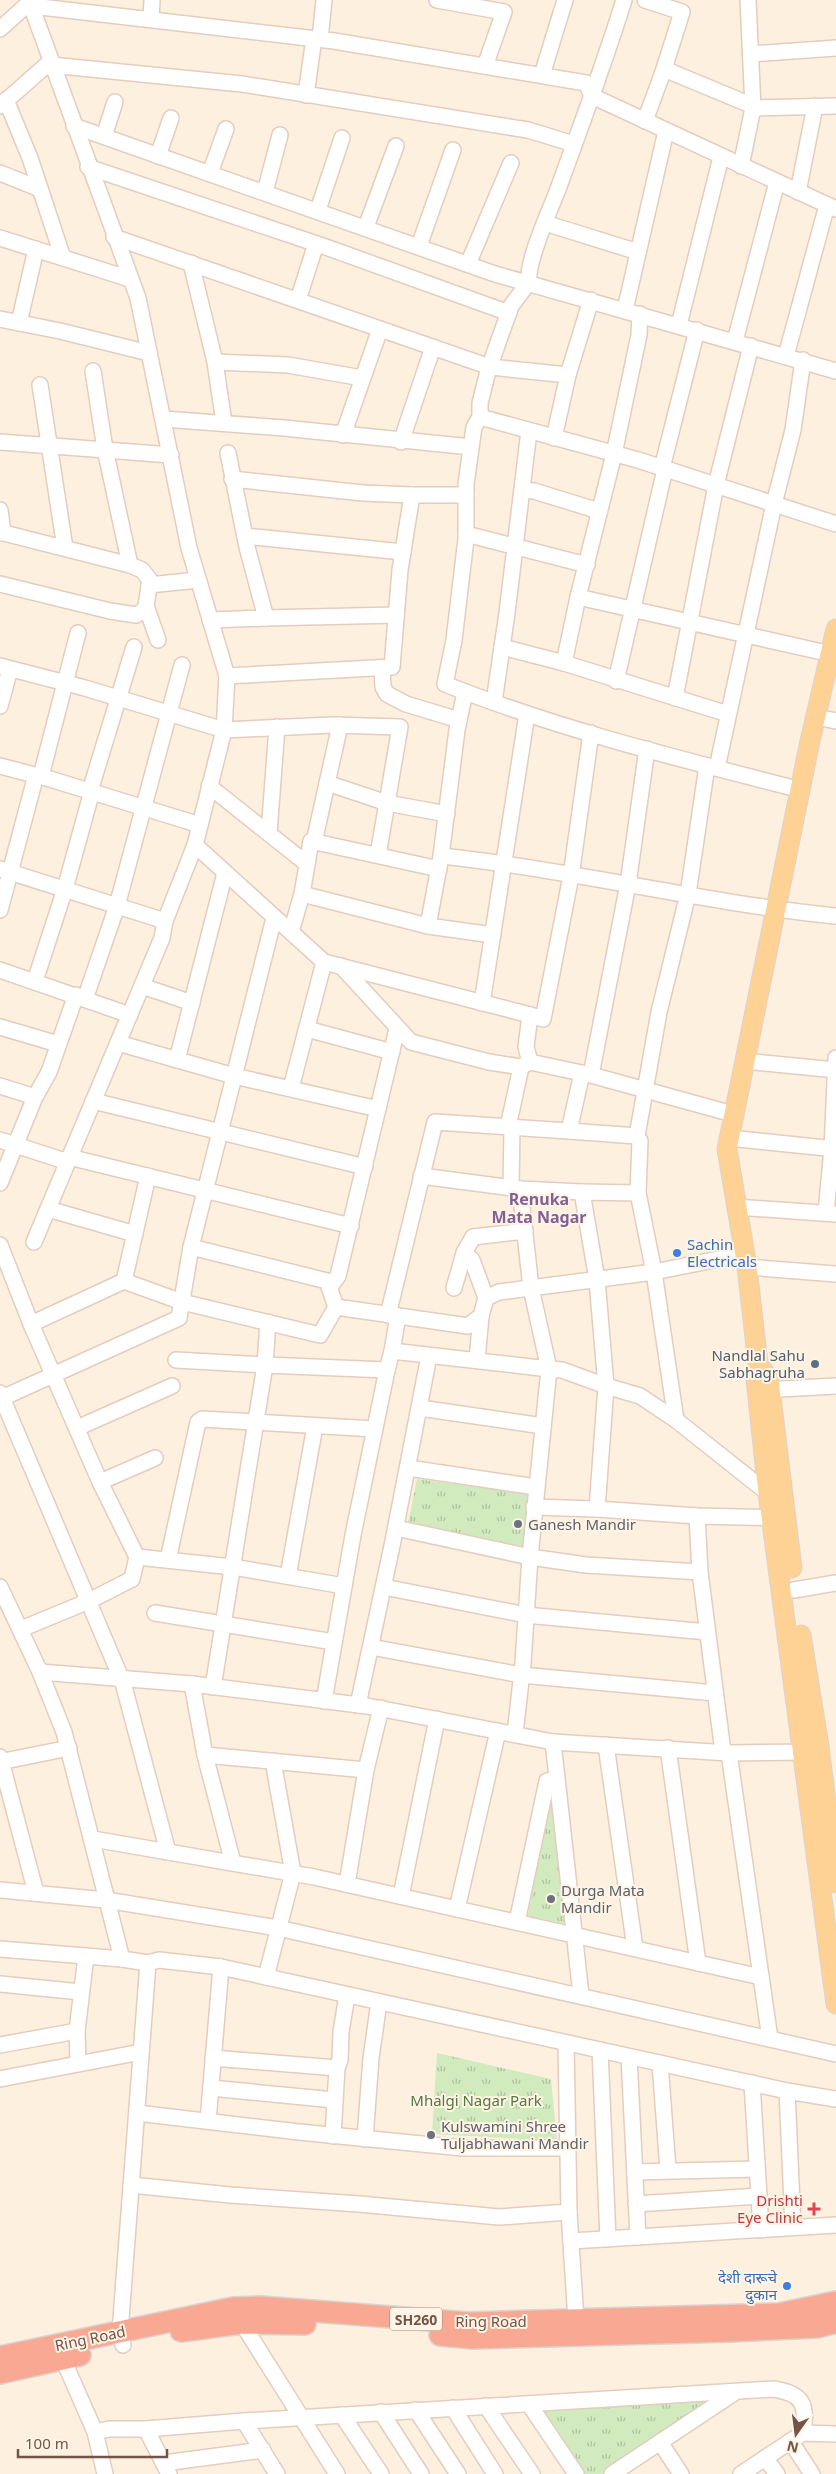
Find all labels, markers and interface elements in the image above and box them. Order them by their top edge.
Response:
district label: Renuka Mata Nagar [492,1188,586,1228]
place label: Sachin Electricals [687,1234,757,1271]
marker: Sachin Electricals [671,1247,683,1259]
place label: Nandlal Sahu Sabhagruha [711,1345,805,1382]
marker: Nandlal Sahu Sabhagruha [809,1358,821,1370]
place label: Ganesh Mandir [528,1514,636,1534]
marker: Ganesh Mandir [512,1518,524,1530]
place label: Durga Mata Mandir [561,1880,645,1917]
marker: Durga Mata Mandir [545,1893,557,1905]
park label: Mhalgi Nagar Park [410,2090,542,2110]
place label: Kulswamini Shree Tuljabhawani Mandir [441,2116,589,2153]
marker: Kulswamini Shree Tuljabhawani Mandir [425,2129,437,2141]
place label: Drishti Eye Clinic [737,2190,803,2227]
marker: Drishti Eye Clinic [807,2202,821,2216]
place label: देशी दारूचे दुकान [718,2267,778,2305]
marker: देशी दारूचे दुकान [781,2280,793,2292]
road number: SH260 [390,2308,442,2330]
street label: Ring Road [455,2311,527,2331]
street label: Ring Road [53,2321,127,2355]
north arrow [771,2409,821,2459]
scale bar [18,2426,166,2458]
text: 100 m [25,2433,69,2453]
text: N [785,2437,801,2458]

